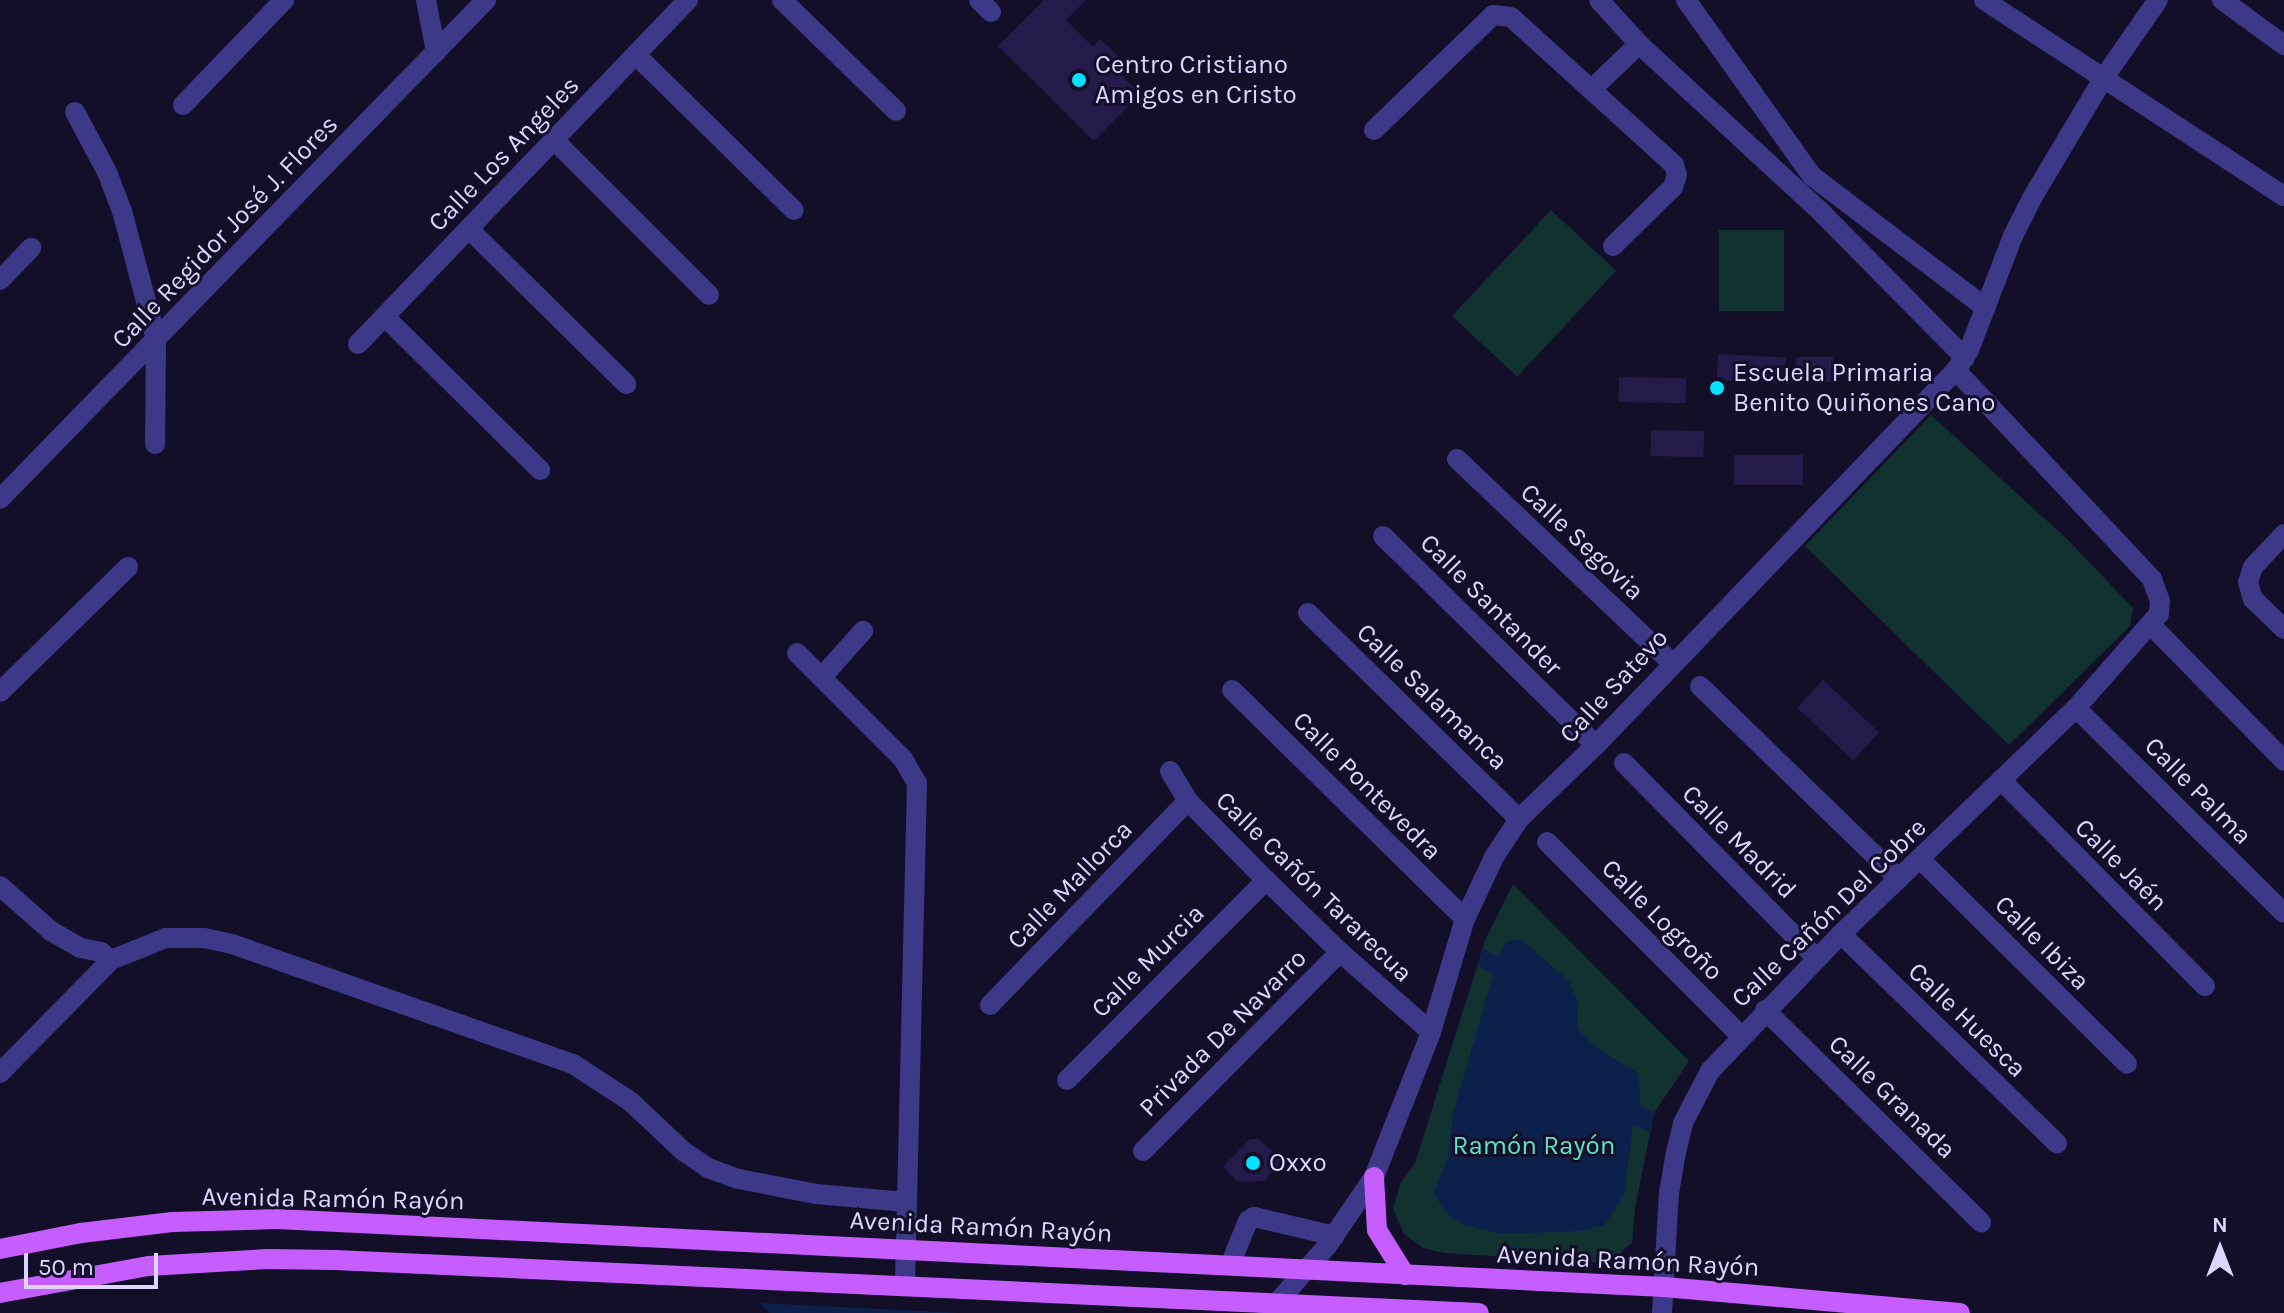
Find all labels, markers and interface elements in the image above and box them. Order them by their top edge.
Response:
place label: Centro Cristiano Amigos en Cristo [1095,49,1297,110]
street label: Calle Los Angeles [422,70,586,238]
marker: Centro Cristiano Amigos en Cristo [1070,71,1088,89]
street label: Calle Regidor José J. Flores [105,109,345,355]
place label: Escuela Primaria Benito Quiñones Cano [1733,357,1995,418]
marker: Escuela Primaria Benito Quiñones Cano [1708,379,1726,397]
street label: Calle Segovia [1514,477,1650,607]
street label: Calle Santander [1414,528,1568,682]
street label: Calle Salamanca [1350,617,1514,777]
street label: Calle Satevo [1553,622,1675,750]
street label: Calle Pontevedra [1286,705,1448,867]
street label: Calle Palma [2138,731,2258,851]
street label: Calle Madrid [1675,778,1803,906]
street label: Calle Cañón Tararecua [1209,785,1419,989]
street label: Calle Cañón Del Cobre [1725,812,1933,1014]
street label: Calle Jaén [2068,812,2174,918]
street label: Calle Mallorca [1001,814,1139,956]
street label: Calle Logroño [1595,853,1729,987]
street label: Calle Ibiza [1988,889,2096,997]
street label: Calle Murcia [1085,898,1211,1024]
street label: Privada De Navarro [1133,943,1313,1123]
street label: Calle Huesca [1901,956,2033,1084]
street label: Calle Granada [1822,1029,1962,1165]
park label: Ramón Rayón [1453,1130,1615,1162]
place label: Oxxo [1269,1147,1327,1179]
marker: Oxxo [1244,1154,1262,1172]
street label: Avenida Ramón Rayón [201,1181,465,1217]
street label: Avenida Ramón Rayón [849,1205,1113,1249]
north arrow [2180,1209,2260,1289]
text: N [2212,1212,2228,1238]
scale bar [28,1237,162,1287]
street label: Avenida Ramón Rayón [1496,1239,1760,1283]
text: 50 m [38,1253,94,1281]

